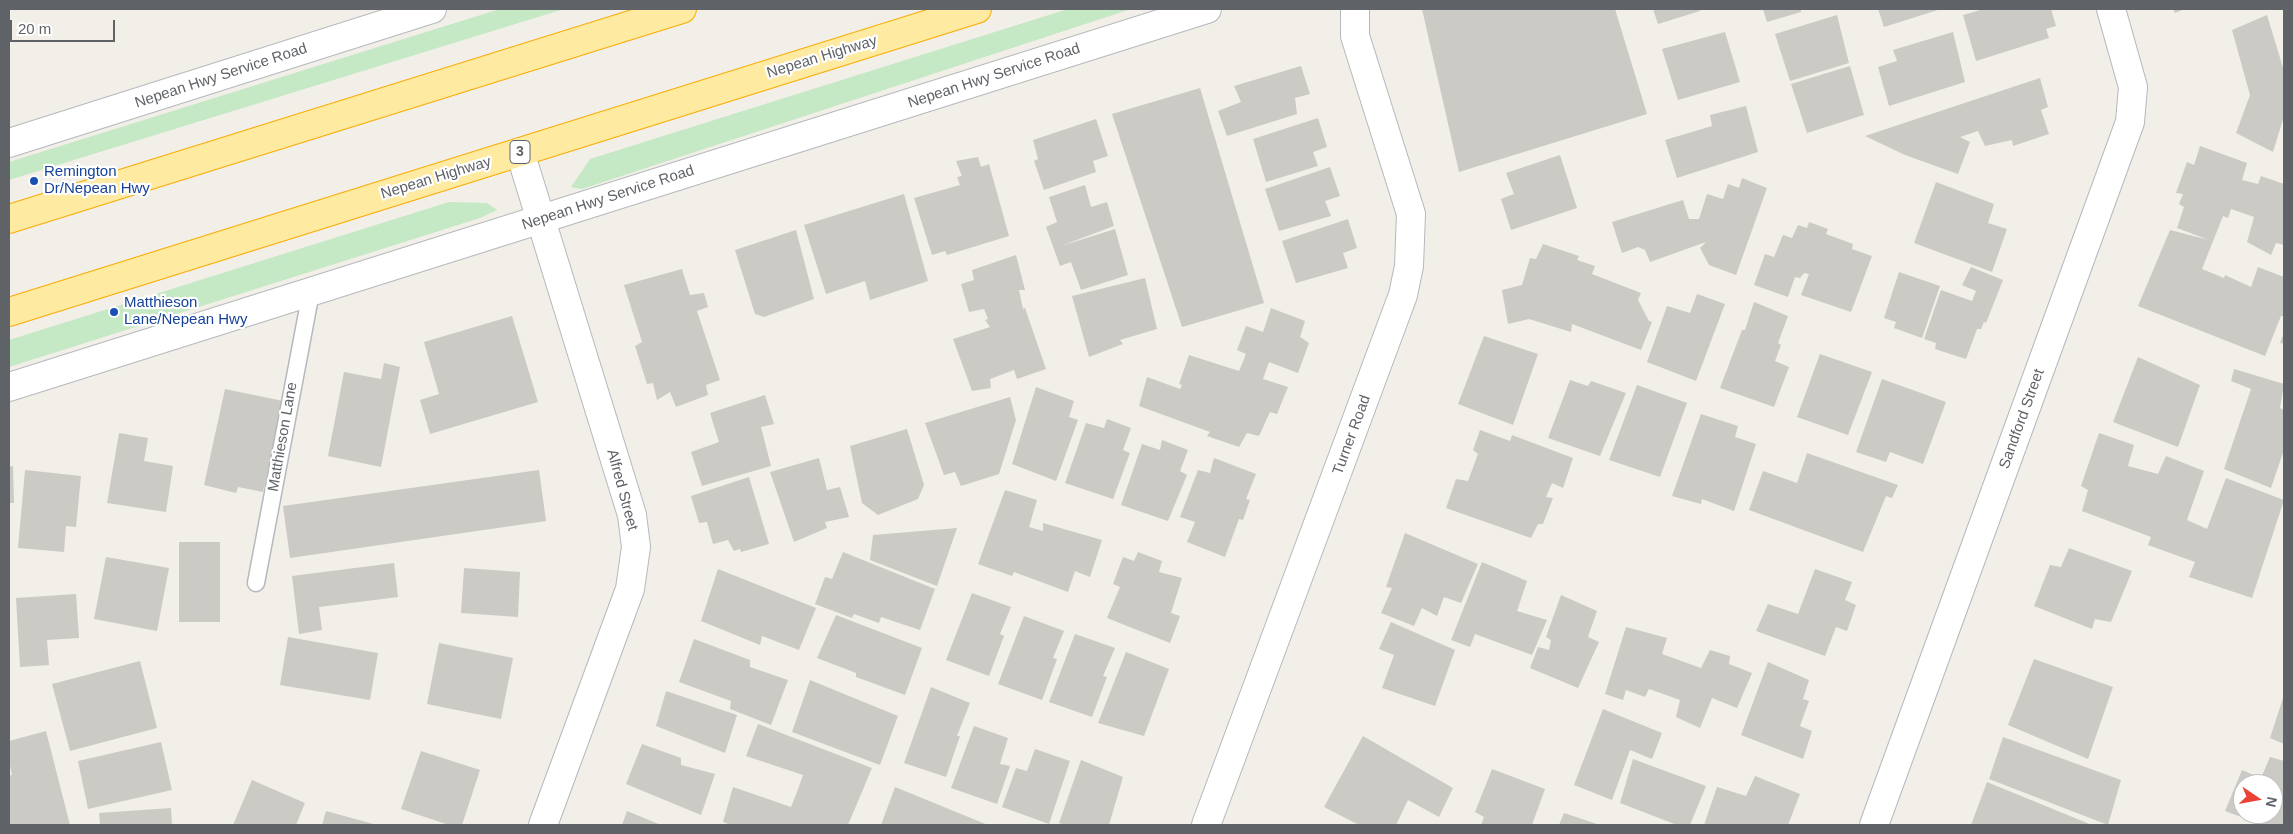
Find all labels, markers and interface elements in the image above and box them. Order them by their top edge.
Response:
scale bar [12,10,118,42]
text: 20 m [18,20,51,37]
street label: Nepean Highway [765,32,879,82]
street label: Nepean Hwy Service Road [133,40,309,112]
street label: Nepean Hwy Service Road [906,40,1082,112]
road number: 3 [510,140,530,163]
street label: Nepean Highway [379,153,493,203]
street label: Nepean Hwy Service Road [520,162,696,234]
place label: Remington Dr/Nepean Hwy [44,163,150,198]
marker: Remington Dr/Nepean Hwy [28,175,40,187]
place label: Matthieson Lane/Nepean Hwy [124,294,247,329]
marker: Matthieson Lane/Nepean Hwy [108,306,120,318]
street label: Sandford Street [1996,367,2048,471]
street label: Matthieson Lane [265,381,301,493]
street label: Turner Road [1329,393,1375,477]
street label: Alfred Street [603,447,641,533]
north arrow [2233,774,2283,824]
text: N [2263,795,2281,809]

